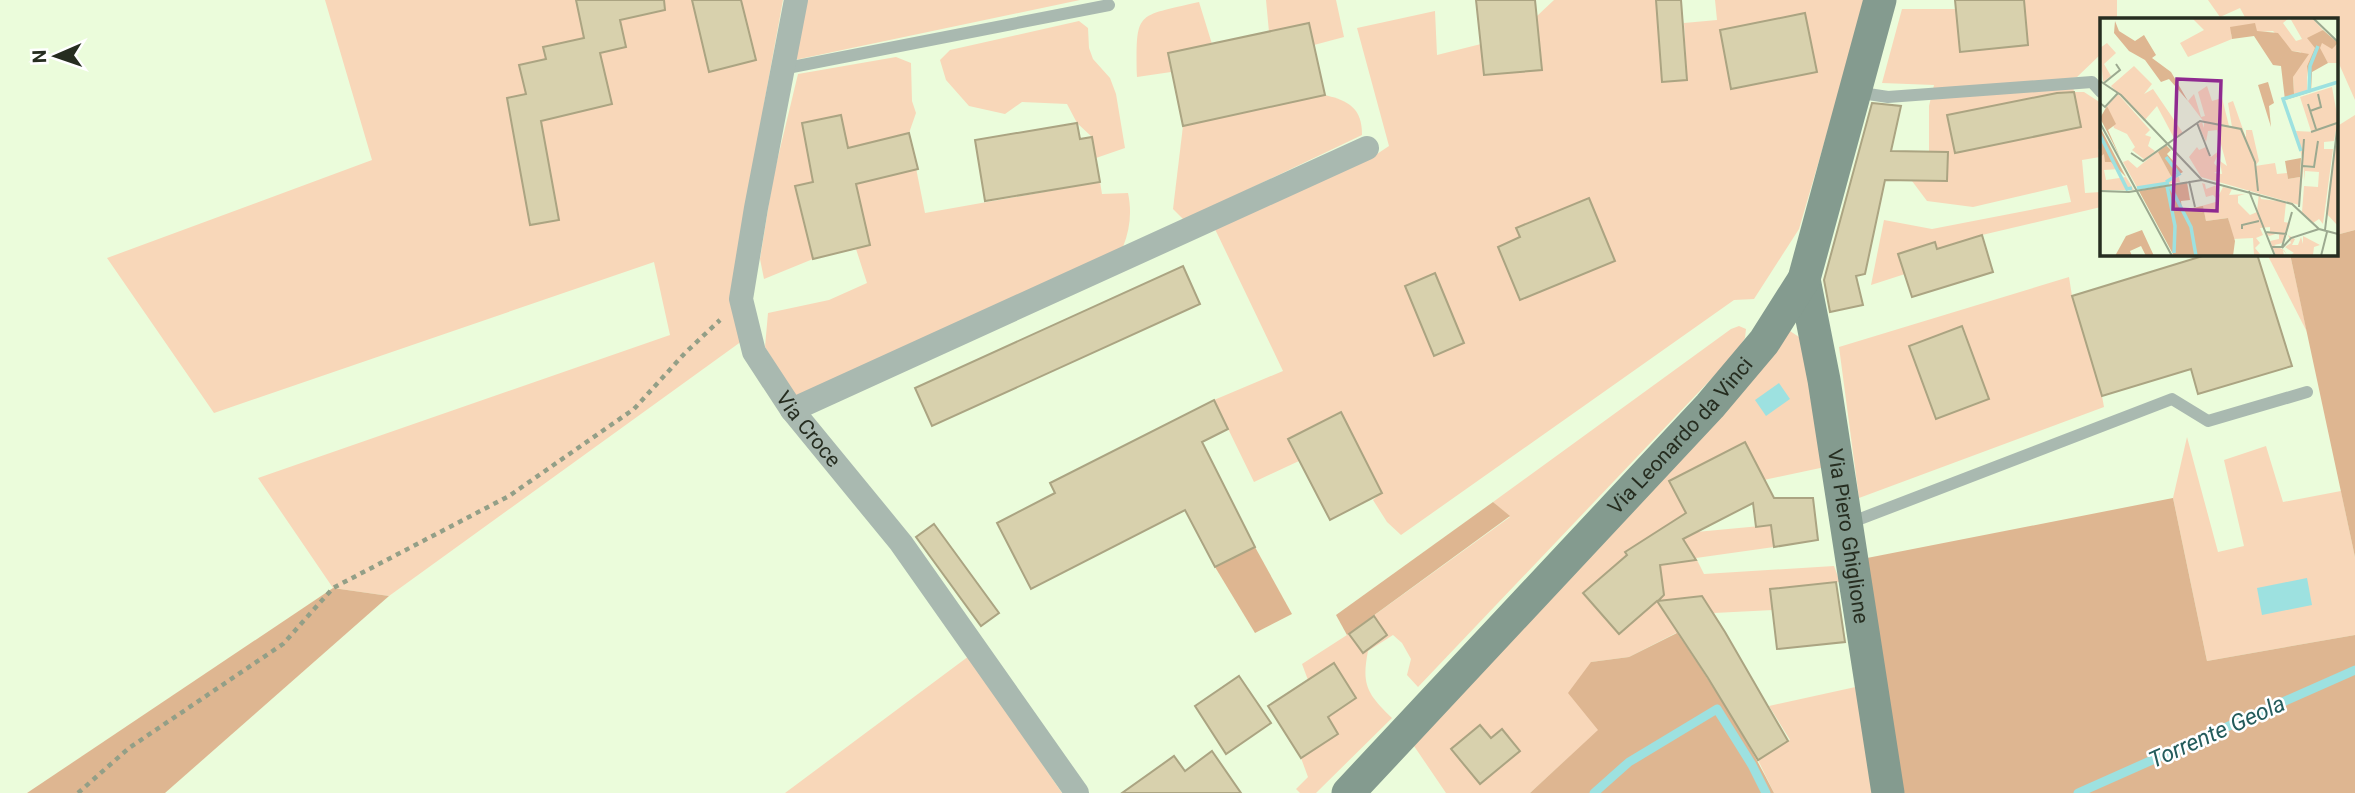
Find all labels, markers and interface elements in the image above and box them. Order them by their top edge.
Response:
inset map [2100,18,2338,256]
north arrow [21,21,91,91]
text: N [28,49,51,64]
street label: Via Leonardo da Vinci [1603,353,1758,519]
street label: Via Croce [771,387,846,472]
street label: Via Piero Ghiglione [1823,447,1874,625]
water label: Torrente Geola [2145,690,2289,774]

